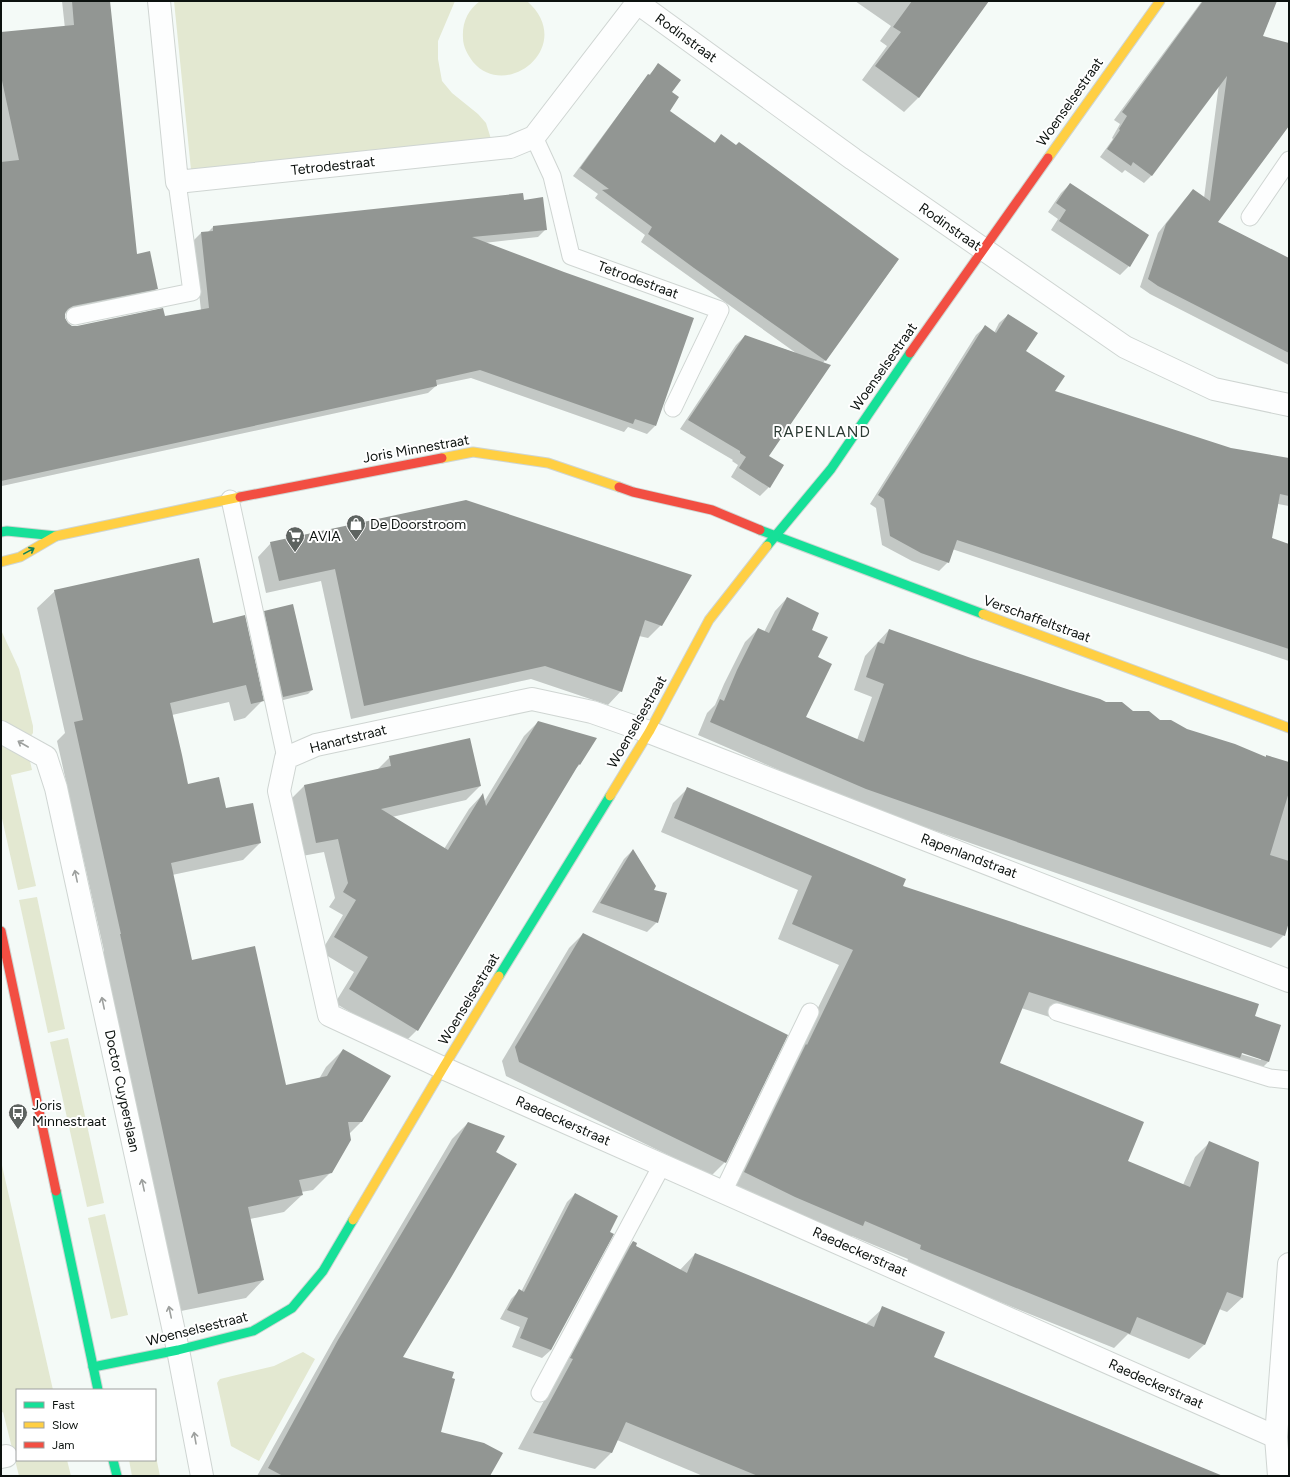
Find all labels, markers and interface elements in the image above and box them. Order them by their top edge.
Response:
street label: Rodinstraat [652,10,720,66]
street label: Woenselsestraat [1033,55,1107,149]
street label: Tetrodestraat [290,153,376,179]
street label: Rodinstraat [916,199,984,255]
street label: Tetrodestraat [595,258,681,302]
street label: Woenselsestraat [847,320,921,414]
district label: RAPENLAND [773,423,871,441]
street label: Joris Minnestraat [361,431,471,467]
shop icon: De Doorstroom [345,513,367,541]
place label: De Doorstroom [370,516,466,533]
supermarket icon: AVIA [284,525,306,553]
place label: AVIA [309,528,341,545]
one-way arrow [23,547,35,555]
street label: Verschaffeltstraat [981,592,1093,646]
street label: Woenselsestraat [604,673,670,771]
street label: Hanartstraat [308,721,388,757]
one-way arrow [17,740,29,748]
street label: Rapenlandstraat [918,830,1020,882]
one-way arrow [71,870,79,883]
street label: Woenselsestraat [435,950,503,1048]
one-way arrow [99,997,107,1010]
street label: Doctor Cuyperslaan [101,1028,143,1154]
street label: Raedeckerstraat [513,1092,613,1150]
place label: Joris Minnestraat [32,1097,106,1130]
bus stop icon: Joris Minnestraat [7,1102,29,1130]
one-way arrow [138,1179,146,1192]
street label: Raedeckerstraat [810,1223,910,1281]
one-way arrow [166,1306,174,1319]
street label: Woenselsestraat [144,1308,250,1350]
street label: Raedeckerstraat [1106,1355,1206,1413]
legend [16,1389,156,1461]
text: Fast [52,1398,75,1412]
text: Slow [52,1418,79,1432]
one-way arrow [190,1432,198,1445]
text: Jam [52,1438,75,1452]

